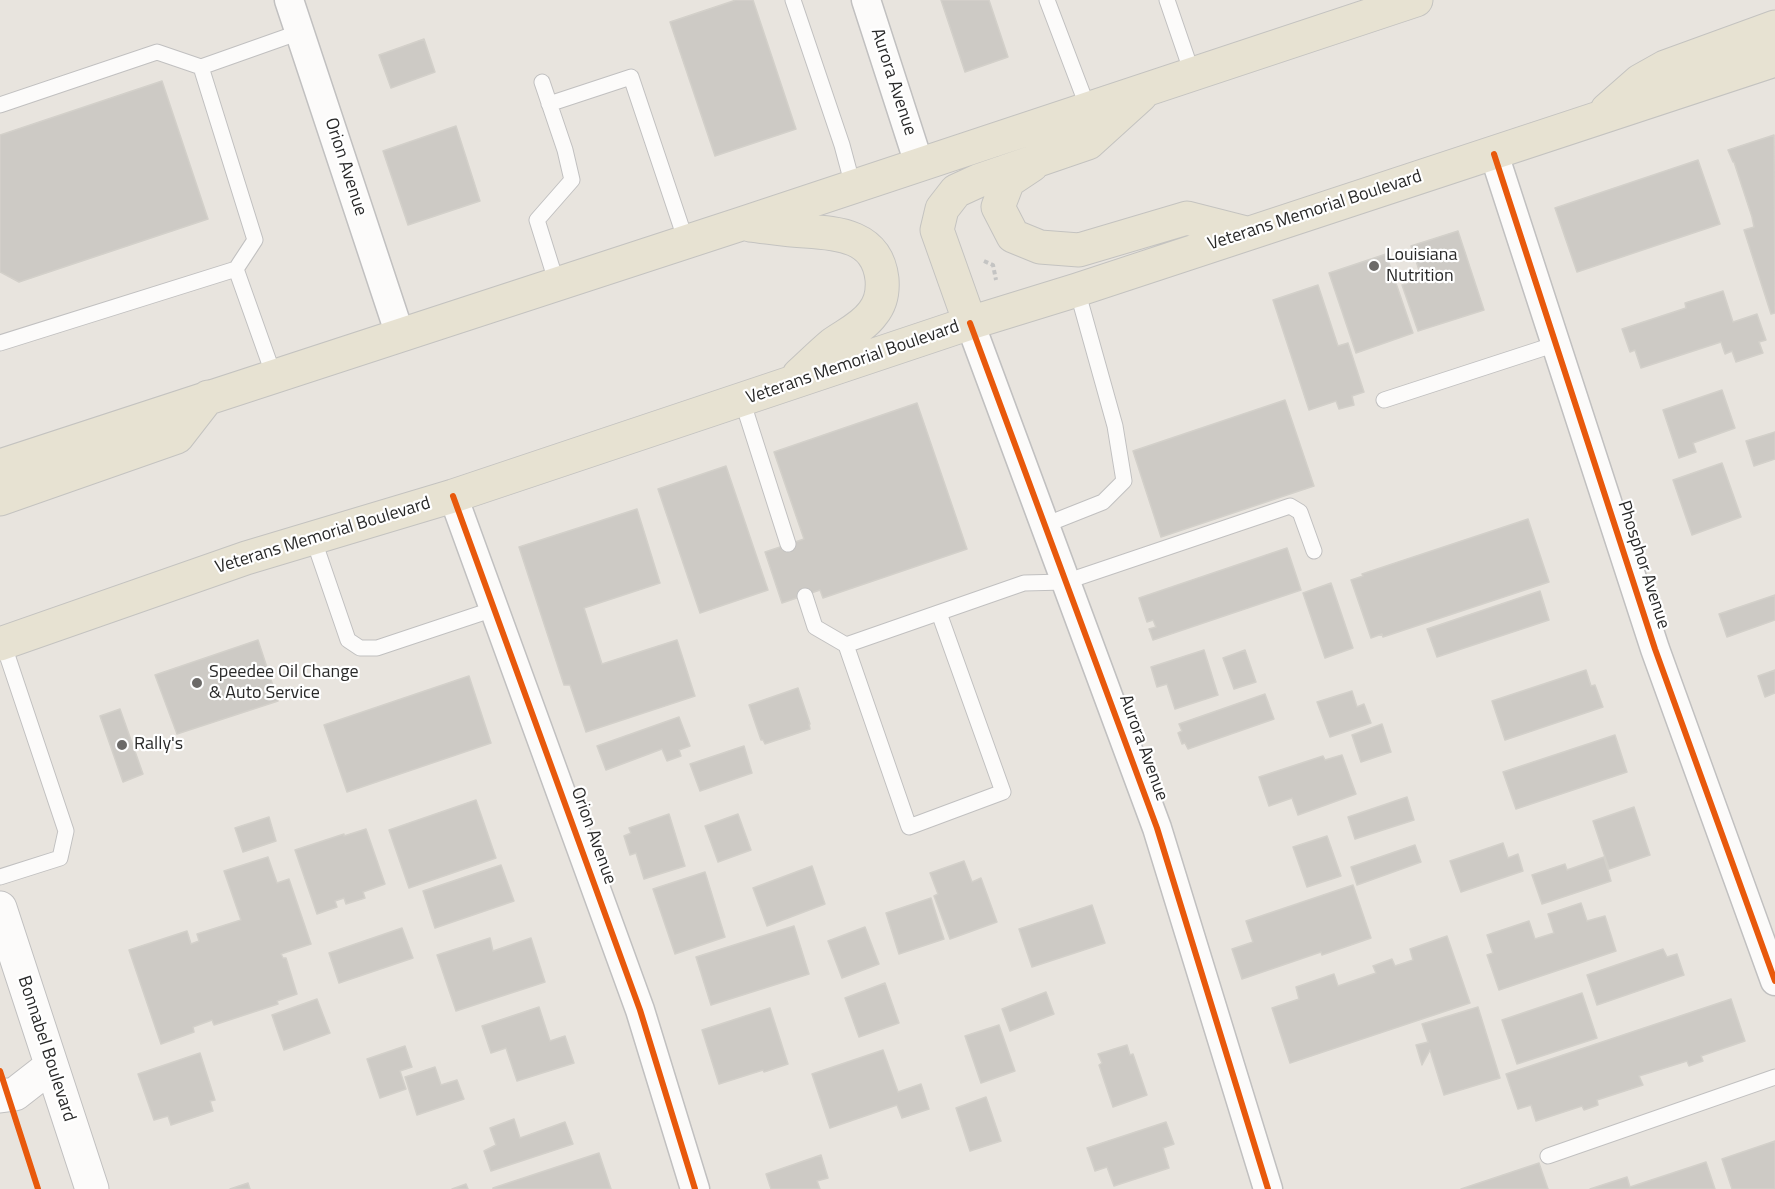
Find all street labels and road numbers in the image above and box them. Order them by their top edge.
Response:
street label: Aurora Avenue [866,26,920,138]
street label: Orion Avenue [319,115,371,219]
street label: Veterans Memorial Boulevard [1205,166,1425,256]
street label: Veterans Memorial Boulevard [744,316,962,410]
street label: Veterans Memorial Boulevard [213,493,433,579]
street label: Phosphor Avenue [1612,498,1674,632]
street label: Aurora Avenue [1114,692,1172,804]
street label: Orion Avenue [565,785,621,887]
street label: Bonnabel Boulevard [12,973,80,1125]

